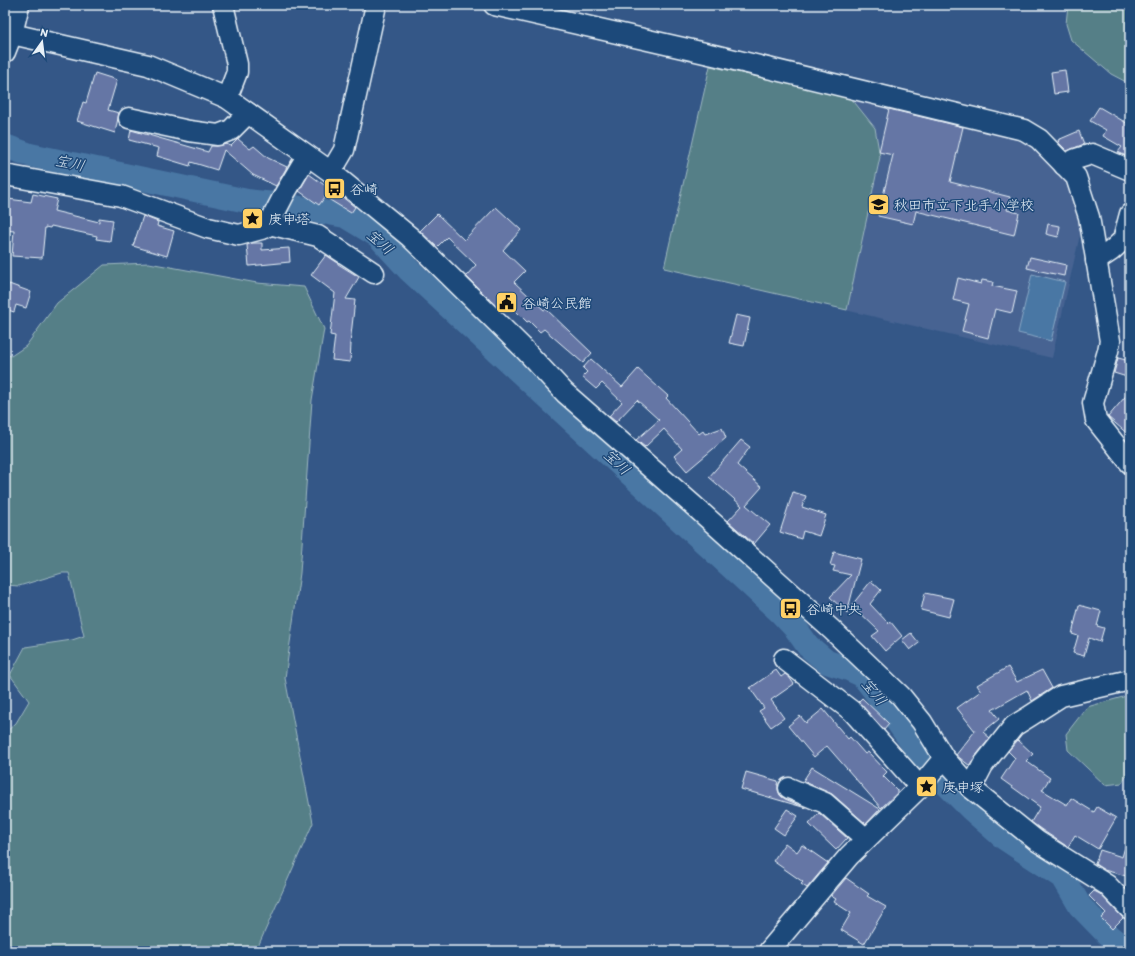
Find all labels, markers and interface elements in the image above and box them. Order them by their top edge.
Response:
north arrow [22,22,62,62]
text: N [39,26,49,40]
water label: 宝川 [53,151,87,175]
bus stop icon: 谷崎 [322,176,348,202]
place label: 谷崎 [350,181,378,198]
school or university icon: 秋田市立下北手小学校 [865,192,891,218]
place label: 秋田市立下北手小学校 [894,197,1034,214]
place icon: 庚申塔 [239,206,265,232]
place label: 庚申塔 [268,211,310,228]
water label: 宝川 [363,225,397,259]
public building icon: 谷崎公民館 [493,290,519,316]
place label: 谷崎公民館 [522,295,592,312]
water label: 宝川 [600,445,634,479]
bus stop icon: 谷崎中央 [778,596,804,622]
place label: 谷崎中央 [806,601,862,618]
water label: 宝川 [858,675,890,709]
place icon: 庚申塚 [913,774,939,800]
place label: 庚申塚 [942,779,984,796]

